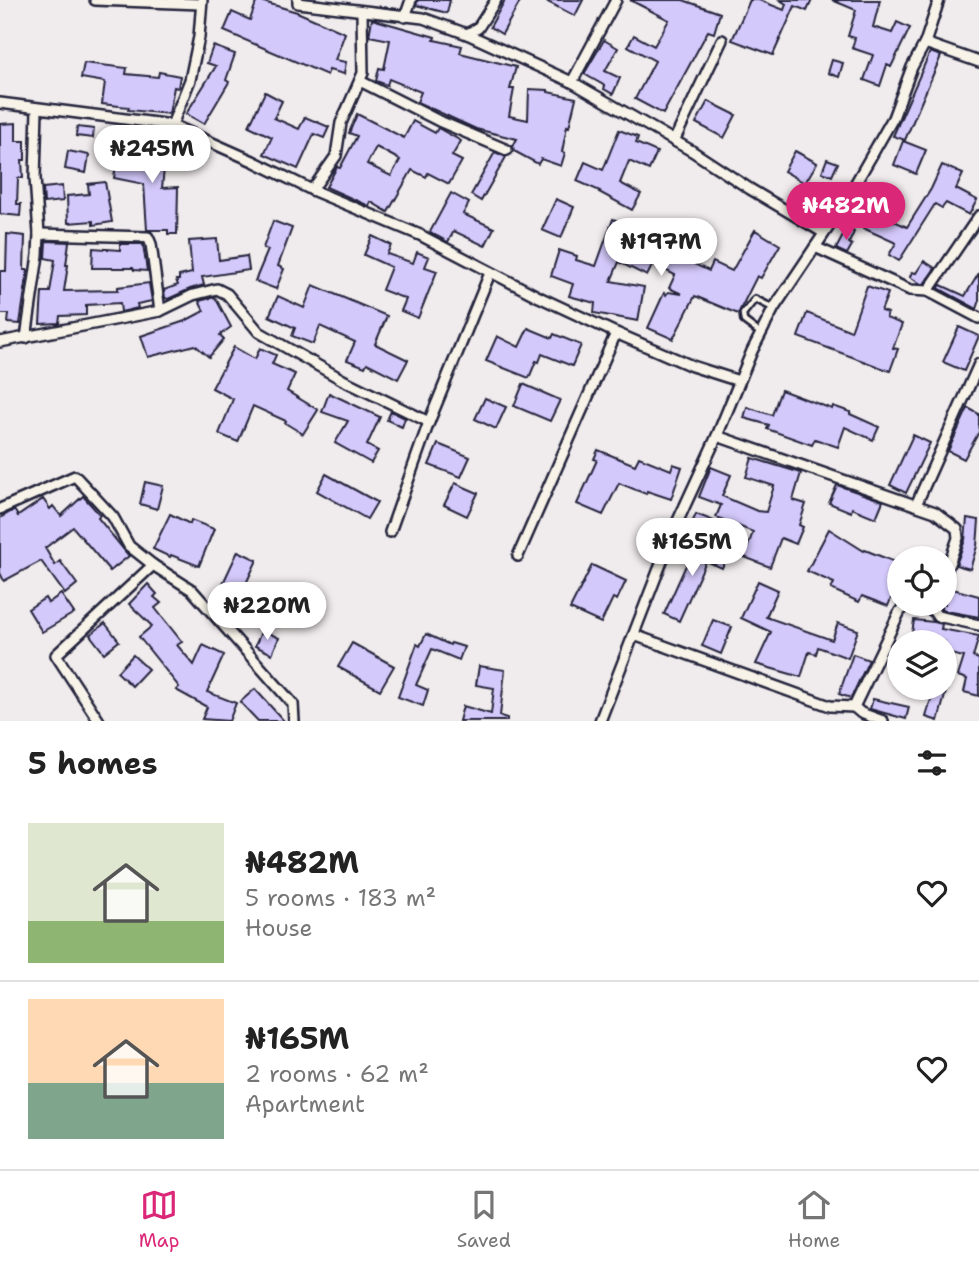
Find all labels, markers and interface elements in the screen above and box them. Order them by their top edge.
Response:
pin: ₦245M [103,125,201,185]
text: ₦245M [110,133,194,163]
pin: ₦482M [797,182,895,242]
text: ₦482M [802,190,890,220]
pin: ₦197M [612,218,710,278]
text: ₦197M [620,226,702,256]
pin: ₦165M [643,518,741,578]
text: ₦165M [652,526,732,556]
map controls [887,546,957,700]
button: locate [887,546,957,616]
pin: ₦220M [218,582,316,642]
text: ₦220M [223,590,311,620]
button: layers [887,630,957,700]
text: 5 homes [28,743,158,784]
icon: filters [913,744,951,782]
text: ₦482M [245,842,359,883]
icon: home [84,851,168,935]
icon: heart [913,874,951,912]
text: 5 rooms · 183 m² [245,883,436,913]
text: House [245,913,313,943]
text: ₦165M [245,1018,349,1059]
icon: home [84,1027,168,1111]
icon: heart [913,1050,951,1088]
text: 2 rooms · 62 m² [245,1059,429,1089]
text: Apartment [245,1089,365,1119]
tab: Map [139,1186,179,1253]
tab: Saved [457,1186,511,1253]
tab: Home [788,1186,840,1253]

